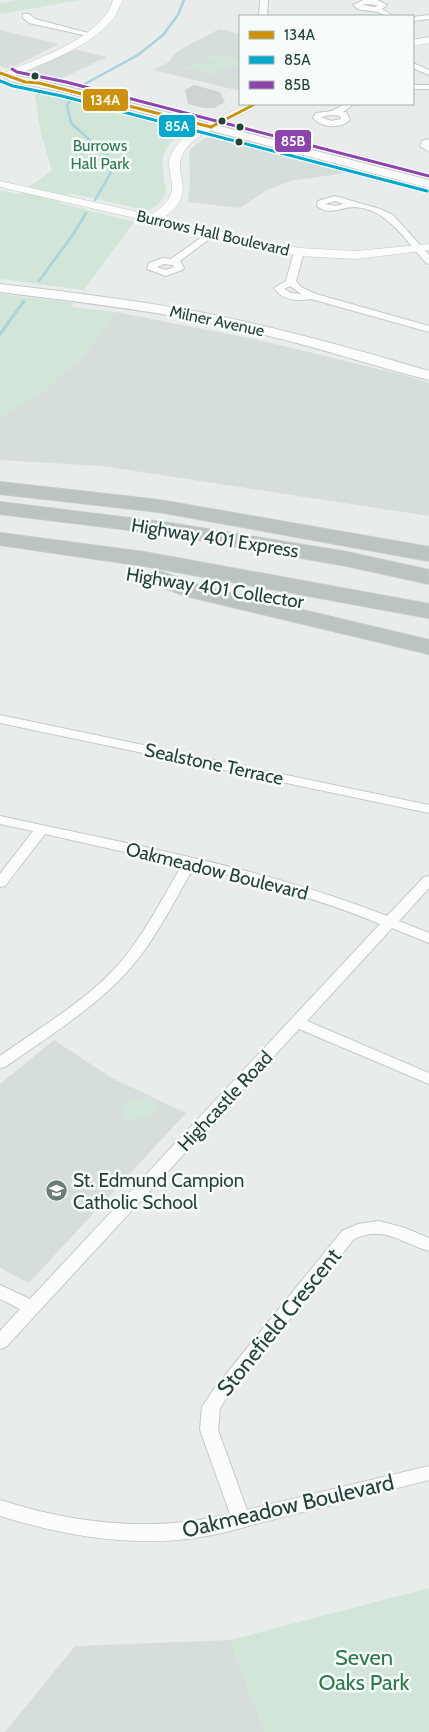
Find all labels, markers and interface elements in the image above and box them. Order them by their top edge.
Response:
legend [239,15,414,105]
text: 134A [284,26,316,44]
text: 85A [284,51,311,69]
unlabelled marker [30,71,40,81]
text: 85B [284,76,310,94]
line badge: 134A [82,88,129,112]
text: 134A [90,91,120,109]
line badge: 85A [158,114,196,138]
unlabelled marker [217,116,227,126]
text: 85A [165,117,190,135]
unlabelled marker [235,122,245,132]
line badge: 85B [274,129,312,153]
text: 85B [281,132,306,150]
park label: Burrows Hall Park [71,136,130,173]
unlabelled marker [234,137,244,147]
street label: Burrows Hall Boulevard [135,206,291,260]
street label: Milner Avenue [168,302,266,340]
street label: Highway 401 Express [130,513,301,563]
street label: Highway 401 Collector [124,563,306,613]
street label: Sealstone Terrace [143,738,286,790]
street label: Oakmeadow Boulevard [123,837,311,905]
street label: Highcastle Road [173,1046,277,1156]
place label: St. Edmund Campion Catholic School [73,1169,244,1214]
school or university icon: St. Edmund Campion Catholic School [45,1179,69,1203]
street label: Stonefield Crescent [211,1242,347,1401]
street label: Oakmeadow Boulevard [179,1468,397,1544]
park label: Seven Oaks Park [319,1644,410,1696]

